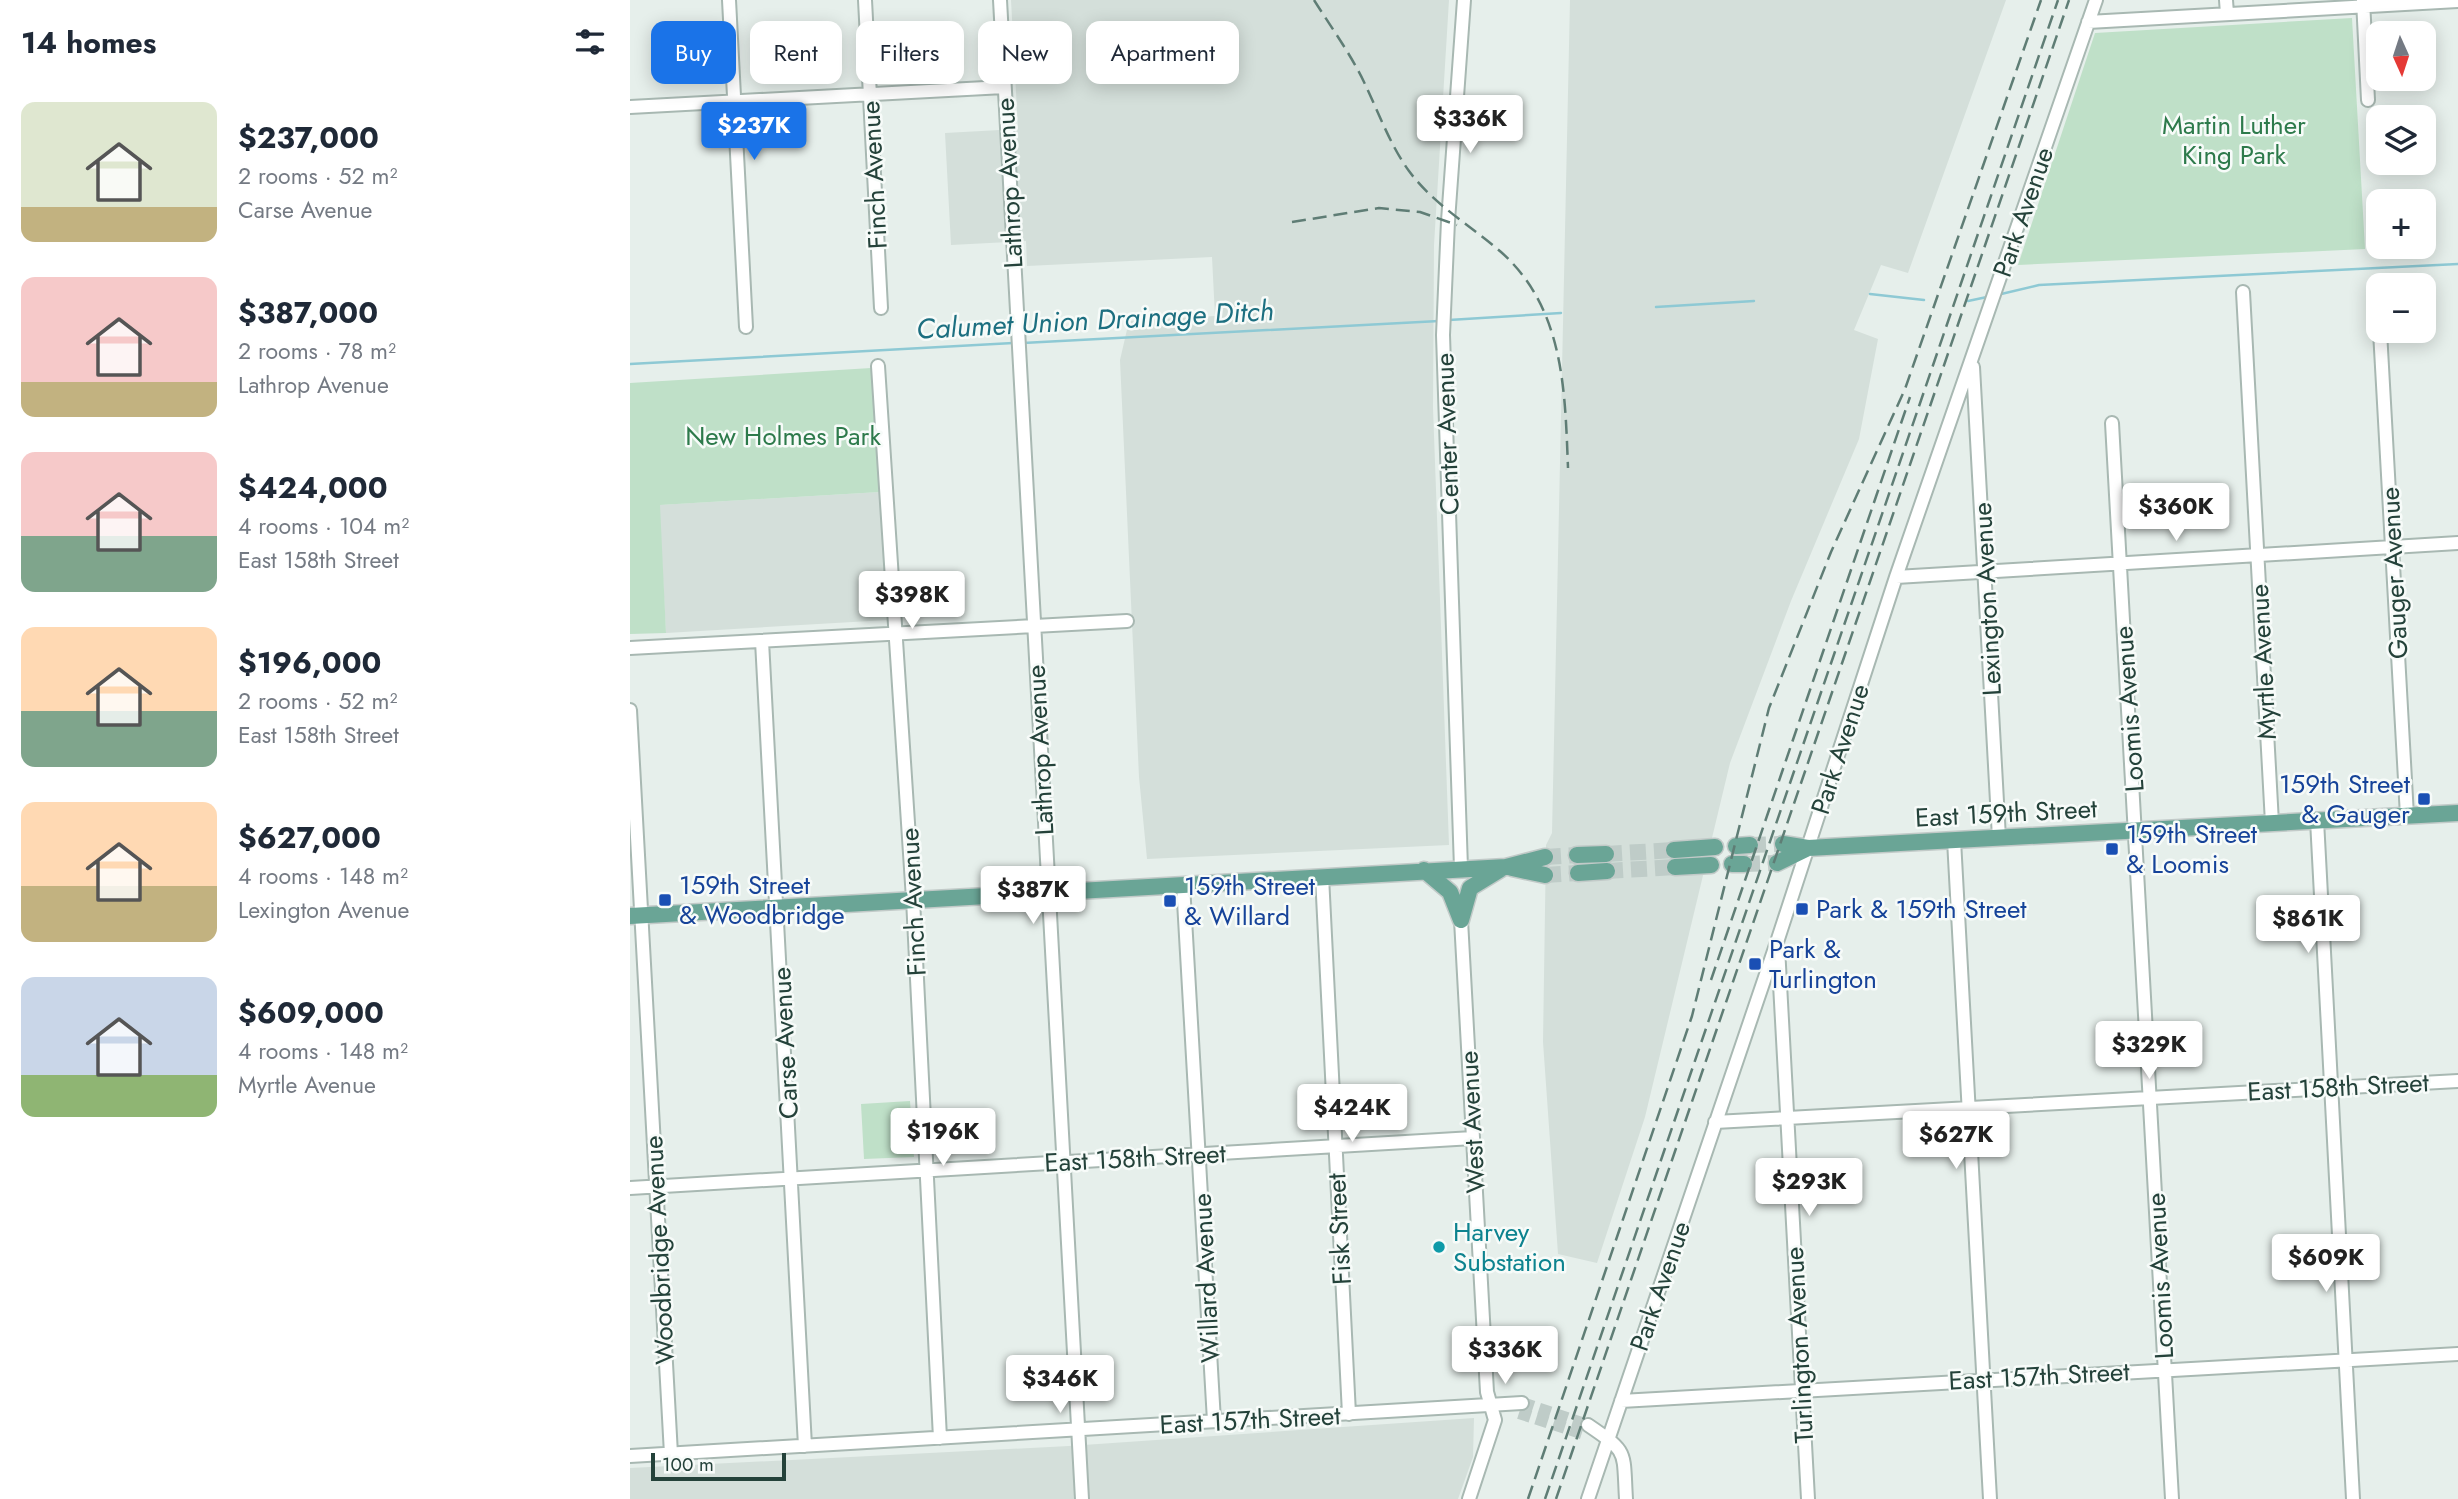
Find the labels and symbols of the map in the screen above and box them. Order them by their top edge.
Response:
north arrow [2366,21,2436,91]
pin: $336K [1421,96,1519,155]
street label: Lathrop Avenue [986,97,1032,269]
street label: Finch Avenue [851,100,897,250]
pin: $237K [705,102,803,162]
park label: Martin Luther King Park [2162,106,2306,174]
street label: Park Avenue [1983,142,2063,282]
water label: Calumet Union Drainage Ditch [915,290,1275,350]
street label: Center Avenue [1425,352,1469,516]
park label: New Holmes Park [685,417,881,455]
pin: $360K [2127,484,2225,543]
street label: Gauger Avenue [2371,486,2417,660]
street label: Lexington Avenue [1963,501,2011,697]
pin: $398K [863,572,961,631]
street label: Myrtle Avenue [2240,583,2286,741]
street label: Loomis Avenue [2104,625,2154,793]
street label: Lathrop Avenue [1017,664,1063,836]
street label: Park Avenue [1801,679,1879,819]
place label: 159th Street & Gauger [2279,765,2411,833]
street label: East 159th Street [1914,789,2099,837]
marker: 159th Street & Gauger [2416,791,2432,807]
place label: 159th Street & Loomis [2126,815,2258,883]
street label: Finch Avenue [890,827,936,977]
marker: 159th Street & Loomis [2104,841,2120,857]
place label: 159th Street & Woodbridge [679,866,845,934]
pin: $387K [984,866,1082,926]
place label: 159th Street & Willard [1184,867,1316,935]
place label: Park & 159th Street [1816,890,2027,928]
marker: 159th Street & Woodbridge [657,892,673,908]
marker: 159th Street & Willard [1162,893,1178,909]
pin: $861K [2259,895,2357,955]
marker: Park & 159th Street [1794,901,1810,917]
place label: Park & Turlington [1769,930,1877,998]
marker: Park & Turlington [1747,956,1763,972]
street label: Carse Avenue [762,966,808,1120]
pin: $329K [2100,1021,2198,1081]
street label: West Avenue [1449,1050,1495,1194]
street label: East 158th Street [2246,1063,2430,1111]
pin: $424K [1303,1084,1401,1144]
pin: $196K [894,1108,992,1168]
pin: $627K [1907,1112,2005,1171]
street label: East 158th Street [1043,1134,1227,1182]
street label: Woodbridge Avenue [634,1135,684,1365]
pin: $293K [1760,1158,1858,1218]
street label: Fisk Street [1317,1172,1361,1286]
street label: Willard Avenue [1183,1192,1229,1364]
street label: Loomis Avenue [2137,1192,2183,1360]
place label: Harvey Substation [1453,1213,1566,1281]
street label: Park Avenue [1620,1216,1700,1356]
pin: $609K [2277,1234,2375,1294]
marker: Harvey Substation [1431,1239,1447,1255]
street label: Turlington Avenue [1775,1246,1823,1444]
pin: $336K [1456,1326,1554,1386]
street label: East 157th Street [1948,1352,2131,1400]
pin: $346K [1011,1356,1109,1415]
street label: East 157th Street [1159,1396,1342,1444]
scale bar [651,1450,786,1482]

